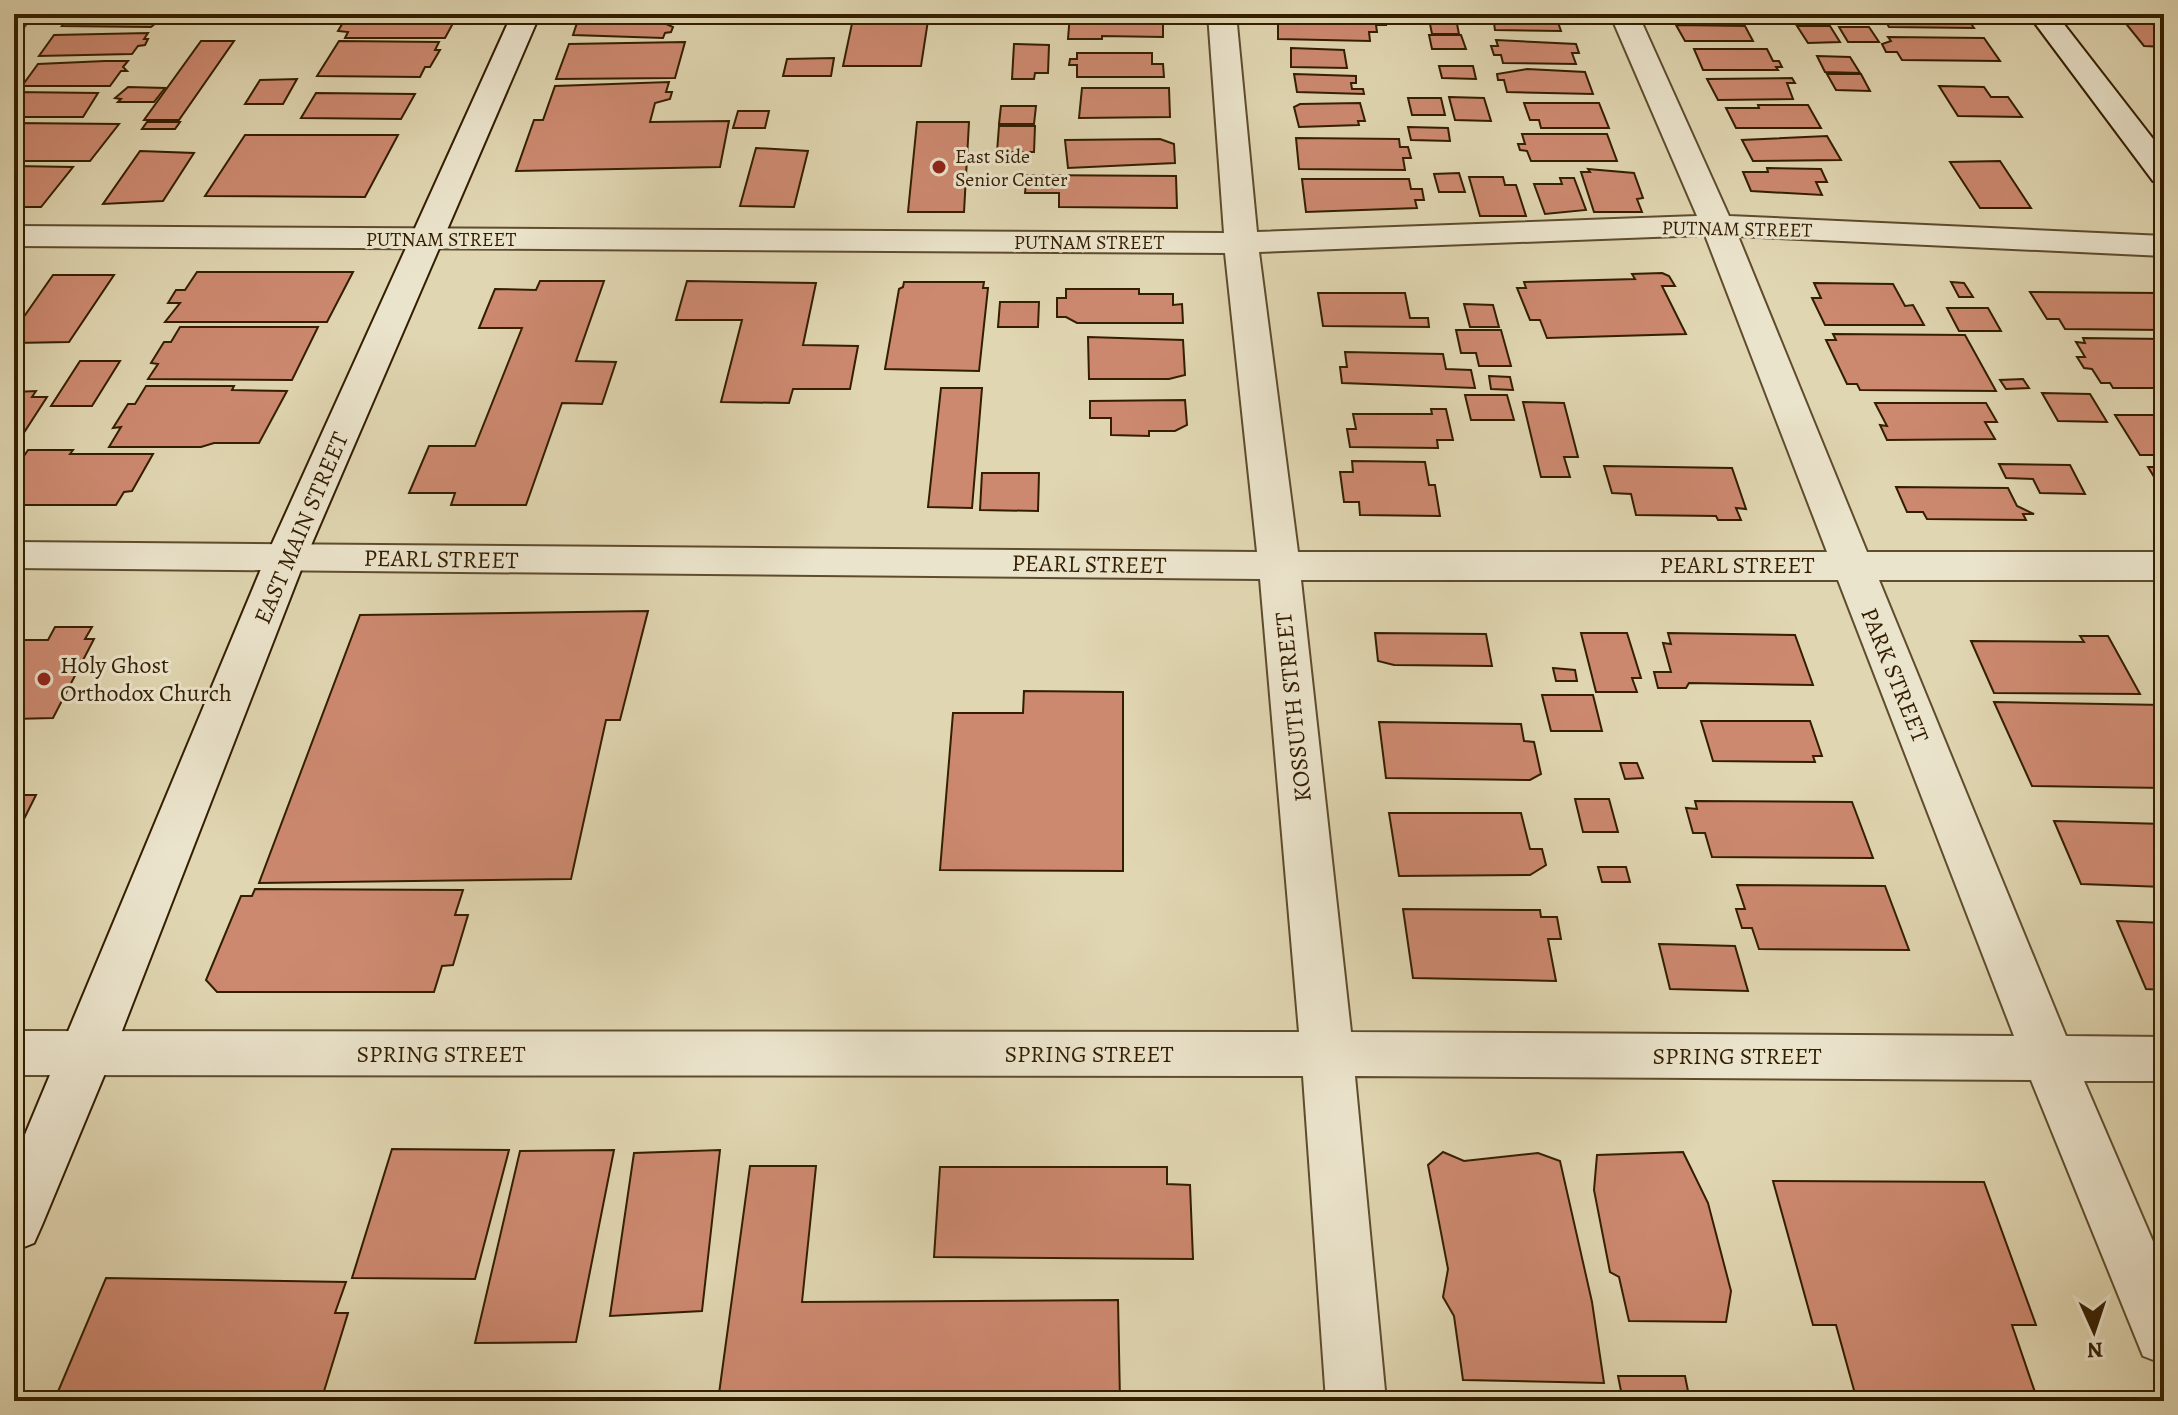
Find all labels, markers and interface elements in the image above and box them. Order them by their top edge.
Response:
place label: East Side Senior Center [955,143,1068,193]
marker: East Side Senior Center [930,158,948,176]
street label: PUTNAM STREET [1661,214,1813,244]
street label: PUTNAM STREET [366,226,516,253]
street label: PUTNAM STREET [1014,229,1164,256]
street label: EAST MAIN STREET [246,427,356,629]
street label: PEARL STREET [363,542,519,576]
street label: PEARL STREET [1011,547,1167,581]
street label: PEARL STREET [1660,549,1814,581]
street label: PARK STREET [1853,603,1937,747]
street label: KOSSUTH STREET [1267,610,1319,804]
place label: Holy Ghost Orthodox Church [60,649,232,709]
marker: Holy Ghost Orthodox Church [35,670,53,688]
street label: SPRING STREET [356,1038,526,1070]
street label: SPRING STREET [1004,1038,1174,1070]
street label: SPRING STREET [1652,1040,1822,1072]
north arrow [2054,1291,2134,1371]
text: N [2086,1335,2104,1365]

